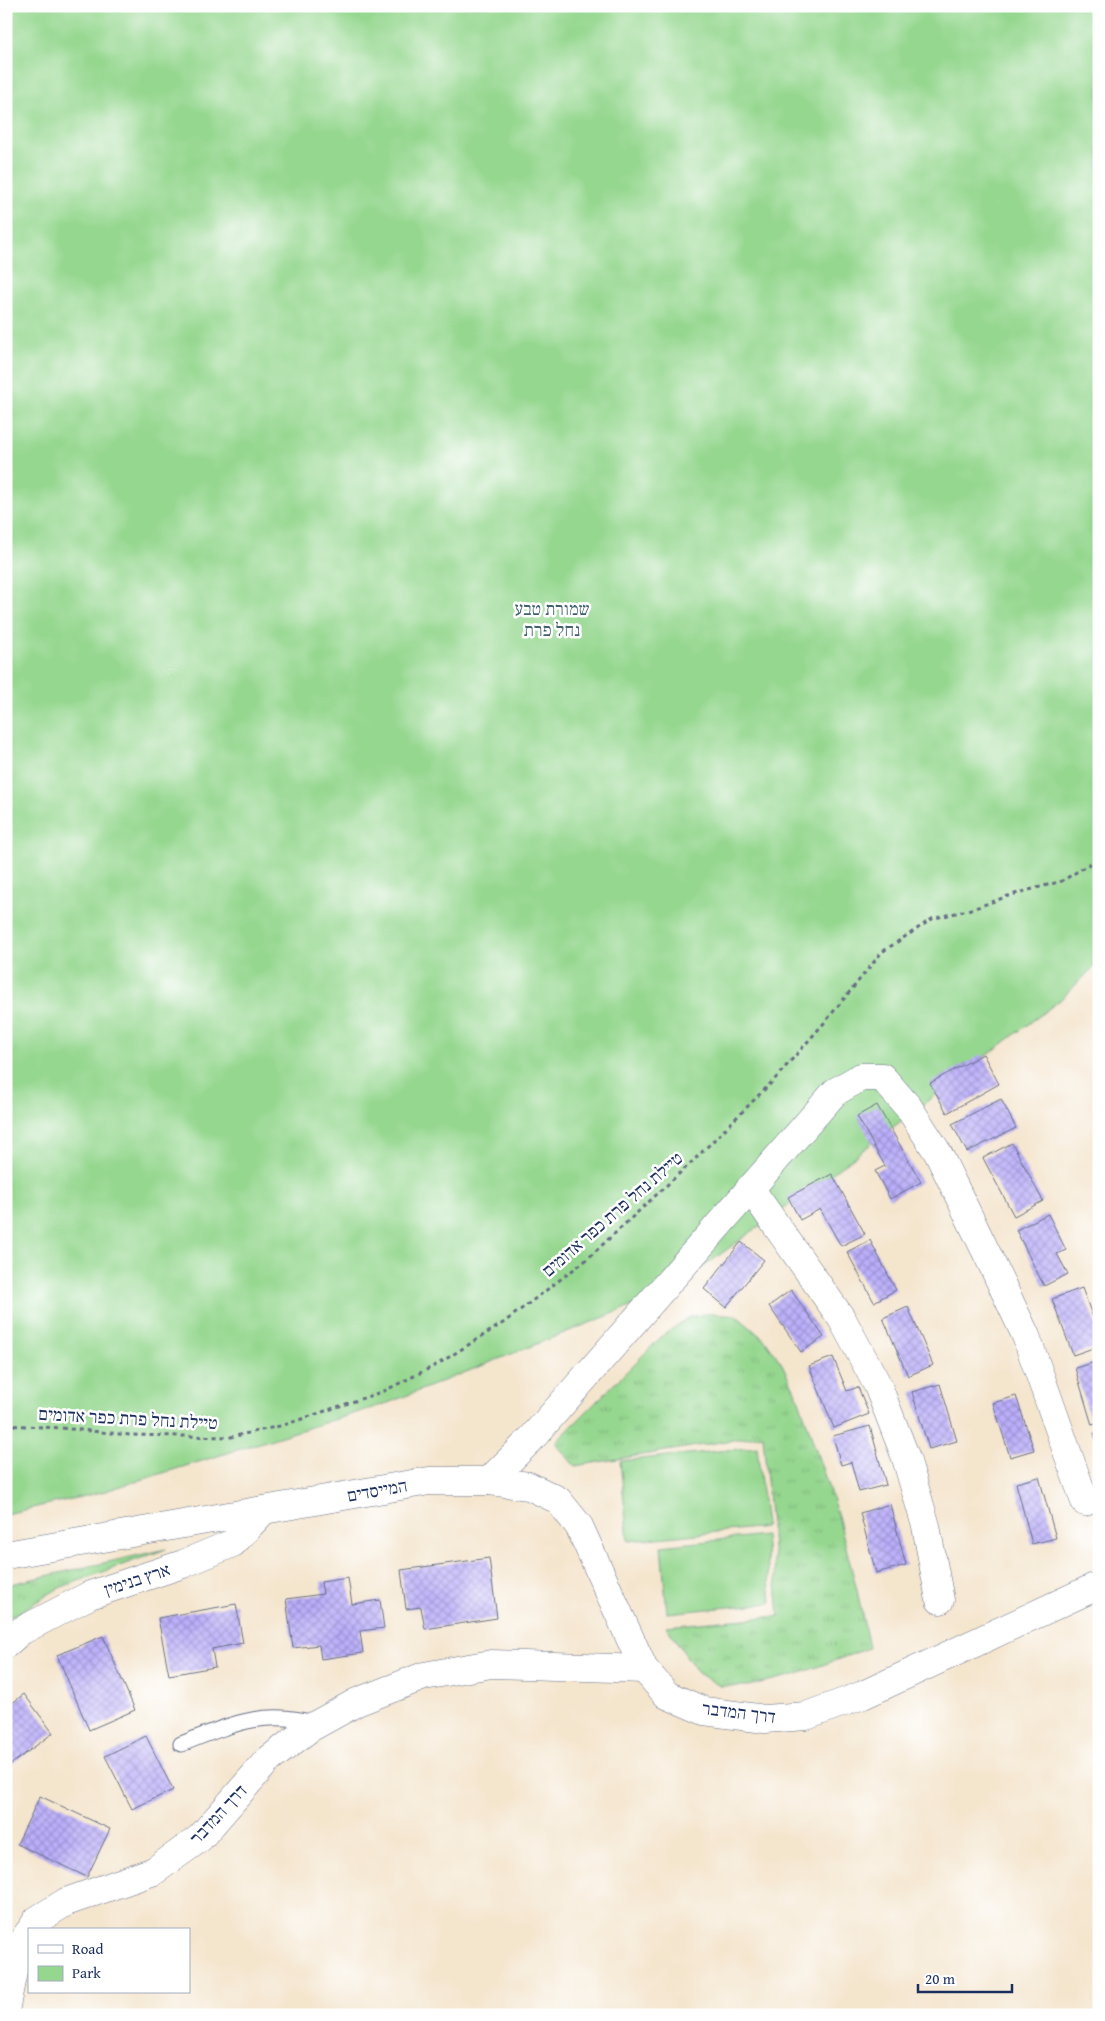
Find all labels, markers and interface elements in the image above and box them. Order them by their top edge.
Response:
park label: שמורת טבע נחל פרת [514,595,590,643]
street label: טיילת נחל פרת כפר אדומים [535,1145,689,1283]
street label: טיילת נחל פרת כפר אדומים [38,1400,218,1436]
street label: המייסדים [345,1471,409,1509]
street label: ארץ בנימין [100,1556,174,1602]
street label: דרך המדבר [701,1694,777,1730]
street label: דרך המדבר [183,1778,253,1850]
legend [28,1928,190,1994]
text: Road [72,1938,103,1959]
scale bar [918,1961,1011,1993]
text: Park [72,1962,101,1983]
text: 20 m [925,1968,956,1989]

